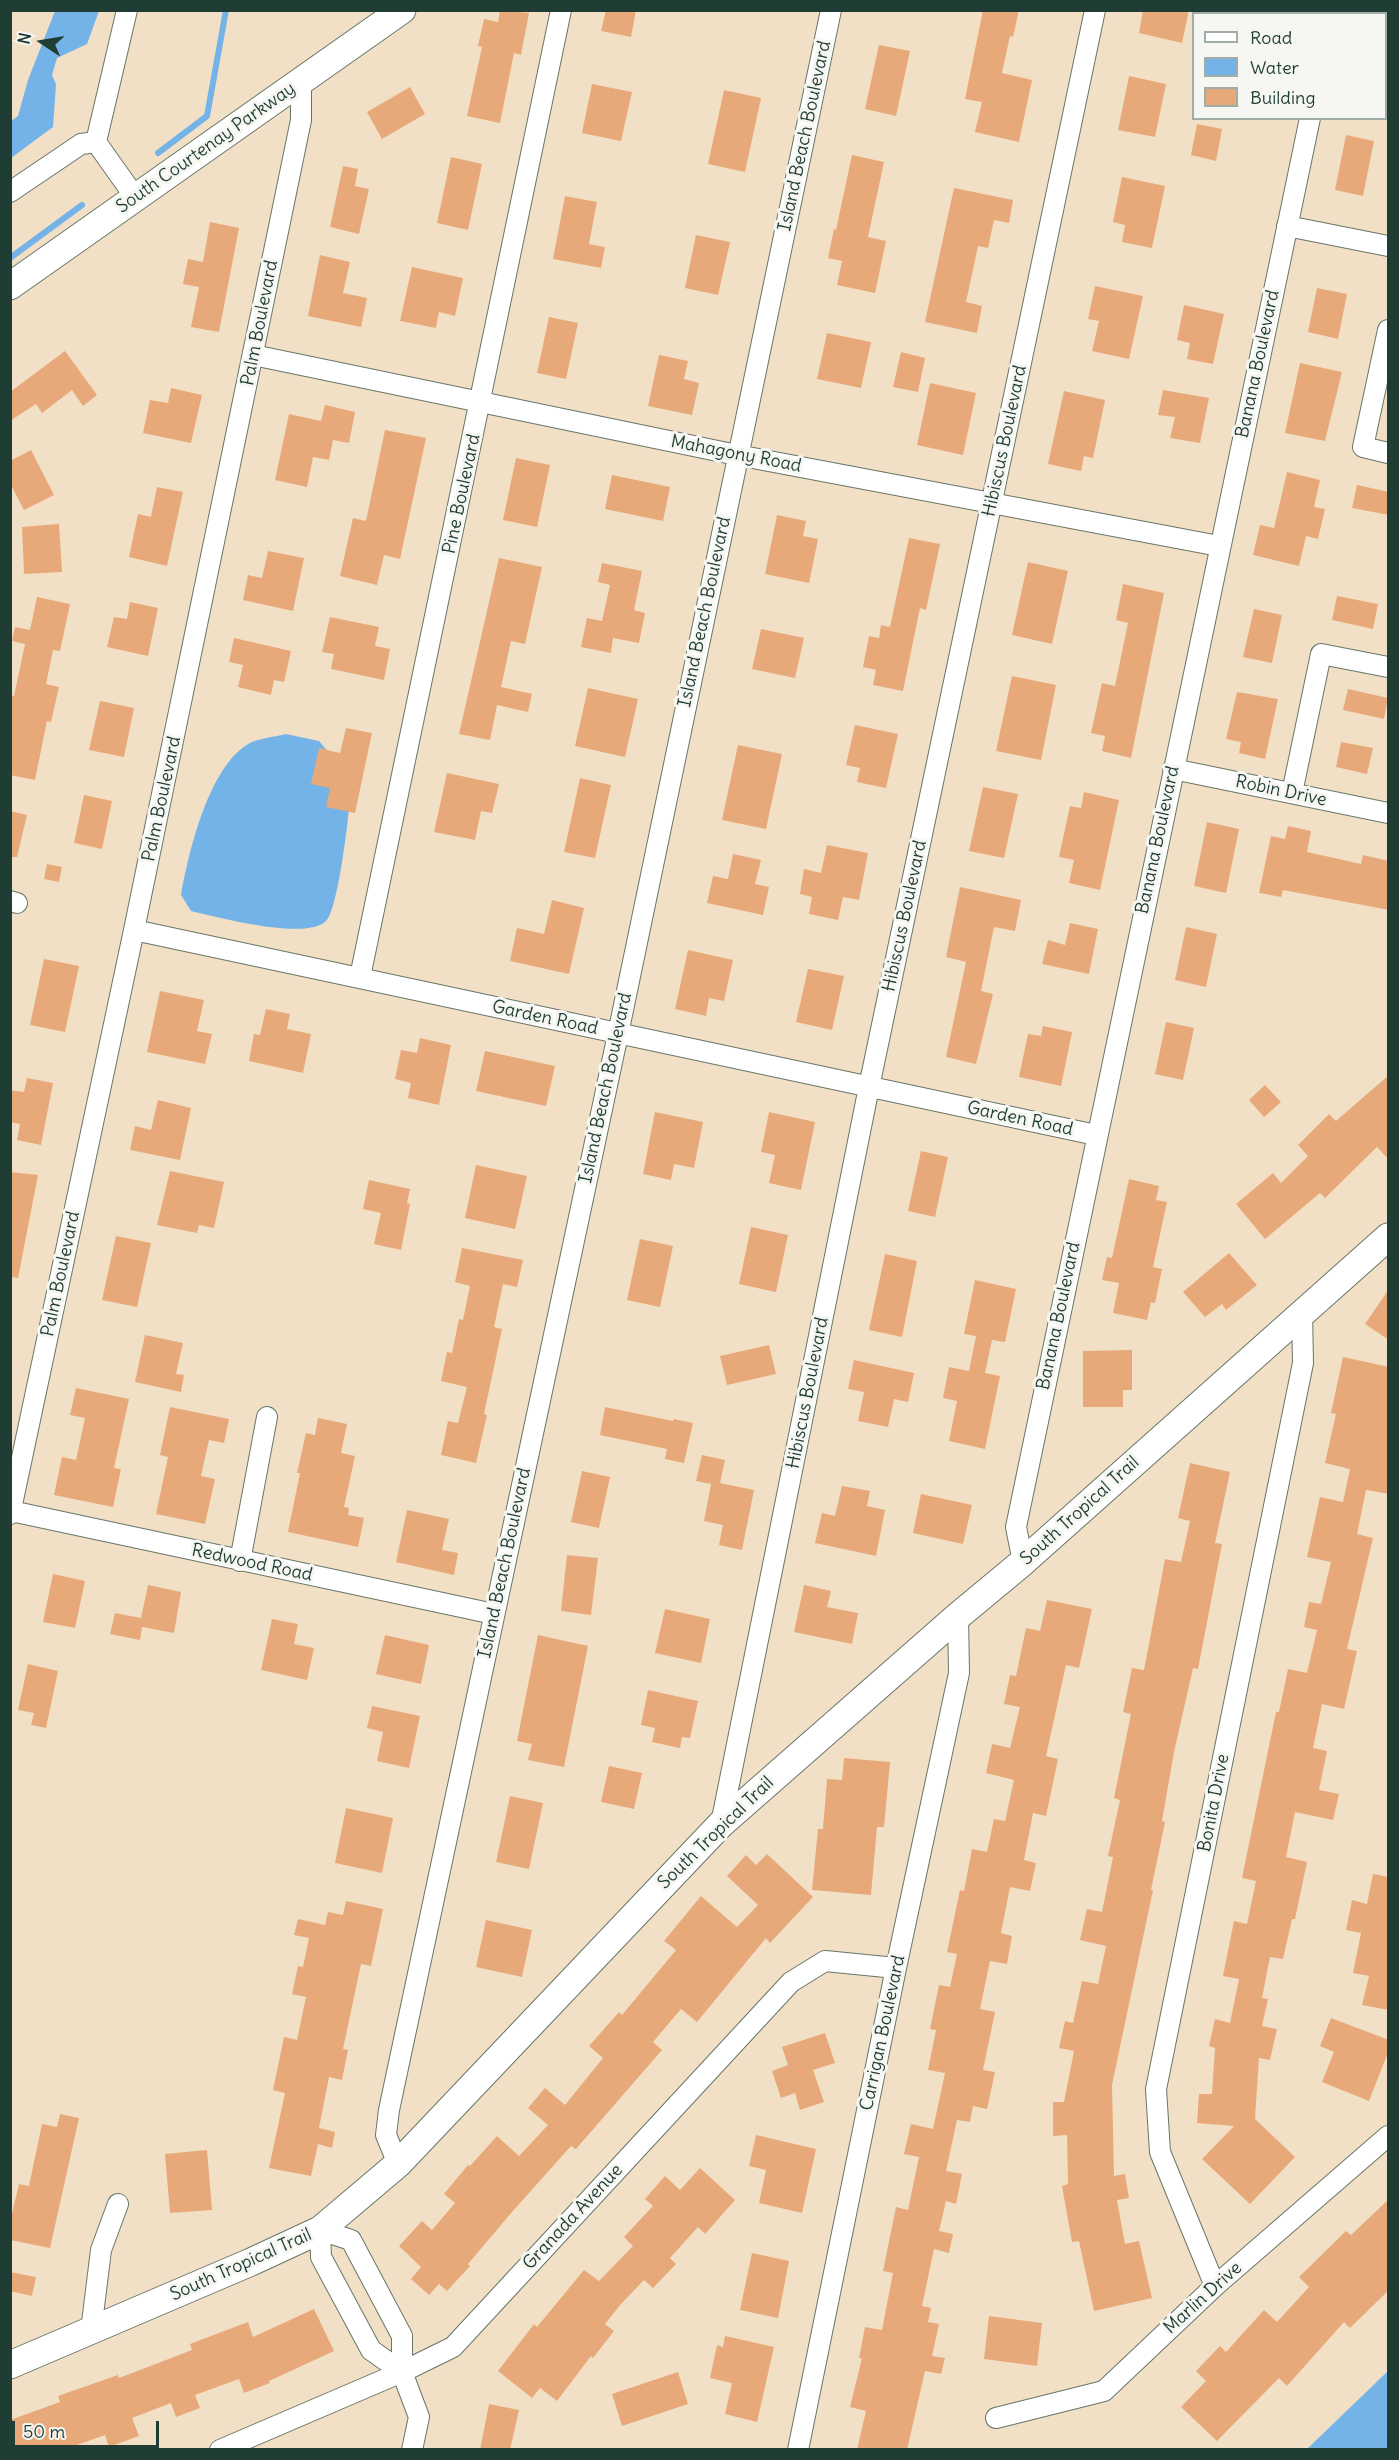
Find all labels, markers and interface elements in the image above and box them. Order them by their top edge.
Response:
north arrow [12,12,72,72]
legend [1192,12,1387,120]
text: Road [1250,26,1292,49]
text: N [13,31,35,46]
street label: Island Beach Boulevard [774,39,836,233]
text: Water [1250,56,1299,79]
street label: South Courtenay Parkway [112,78,300,218]
text: Building [1250,86,1315,109]
street label: Palm Boulevard [237,258,283,388]
street label: Banana Boulevard [1232,288,1284,440]
street label: Hibiscus Boulevard [978,363,1032,519]
street label: Mahagony Road [669,431,803,477]
street label: Pine Boulevard [439,432,485,556]
street label: Island Beach Boulevard [674,515,736,709]
street label: Palm Boulevard [138,734,186,864]
street label: Banana Boulevard [1132,764,1184,916]
street label: Robin Drive [1233,771,1329,811]
street label: Hibiscus Boulevard [878,838,932,994]
street label: Island Beach Boulevard [575,991,637,1185]
street label: Garden Road [490,996,600,1040]
street label: Garden Road [965,1097,1075,1141]
street label: Palm Boulevard [37,1209,85,1339]
street label: Banana Boulevard [1033,1240,1085,1392]
street label: Hibiscus Boulevard [783,1315,833,1471]
street label: South Tropical Trail [1016,1452,1144,1570]
street label: Island Beach Boulevard [474,1466,536,1660]
street label: Redwood Road [190,1540,314,1586]
street label: Bonita Drive [1194,1752,1234,1854]
street label: South Tropical Trail [654,1772,778,1894]
street label: Carrigan Boulevard [856,1953,910,2113]
street label: Granada Avenue [519,2160,627,2274]
street label: South Tropical Trail [167,2224,315,2306]
street label: Marlin Drive [1160,2257,1246,2339]
scale bar [15,2409,162,2447]
text: 50 m [23,2420,65,2443]

